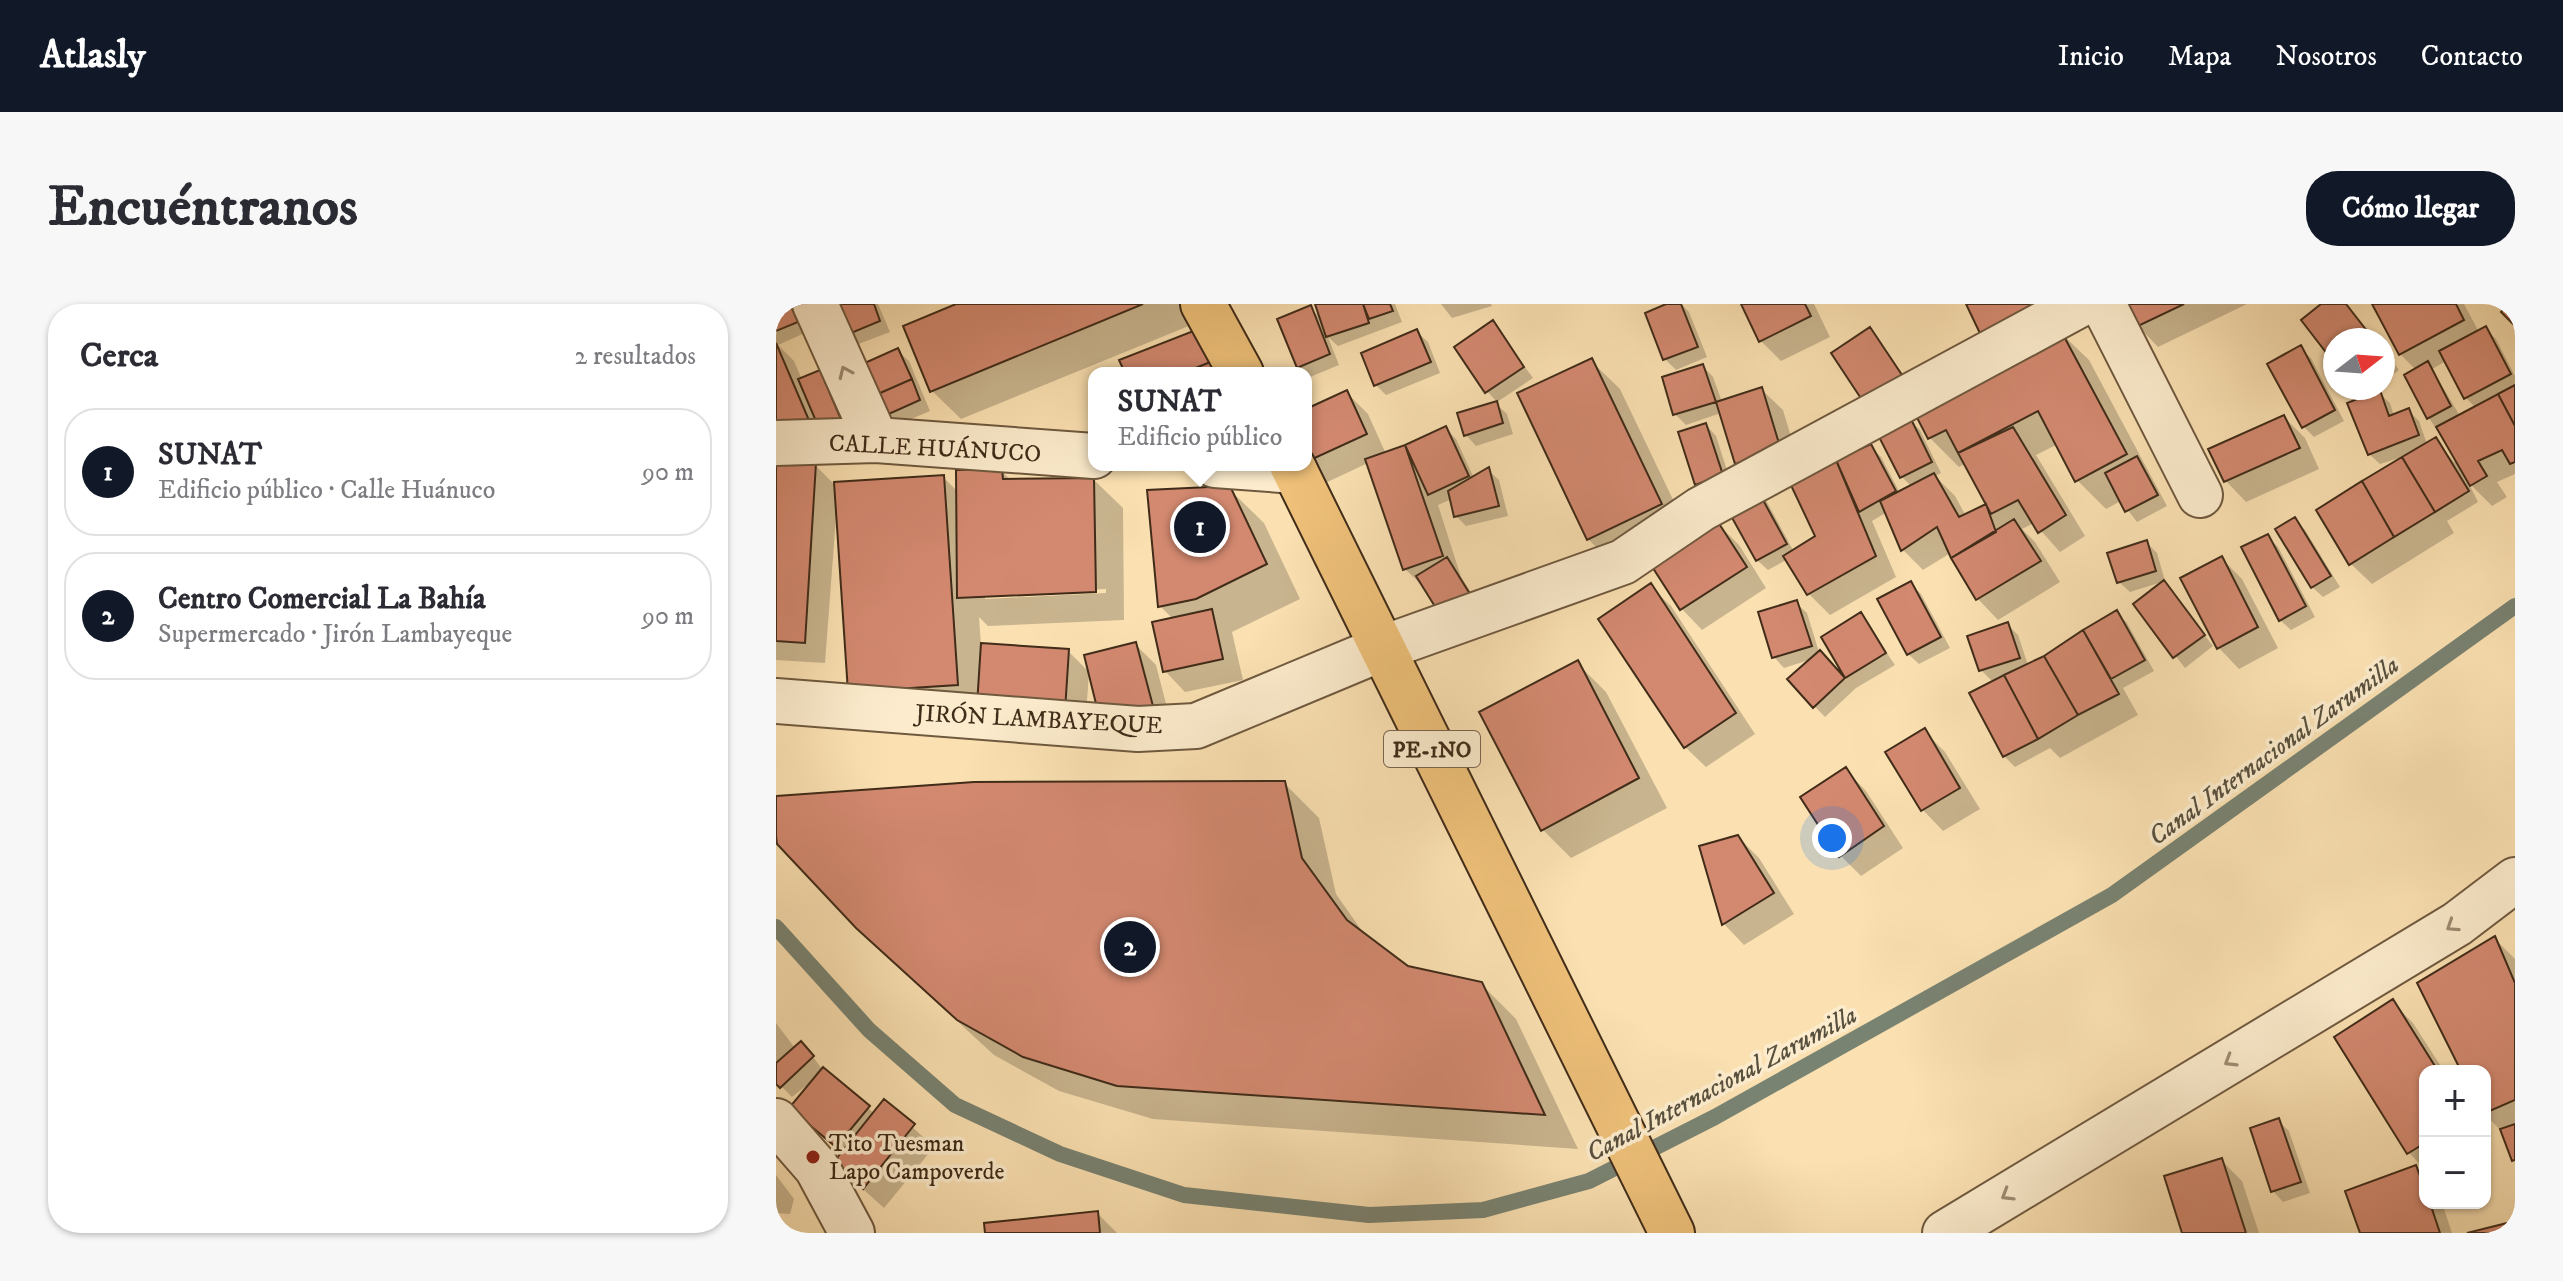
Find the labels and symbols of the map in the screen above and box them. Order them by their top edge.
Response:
north arrow [2323,328,2395,400]
one-way arrow [839,366,855,380]
street label: CALLE HUÁNUCO [828,427,1042,470]
pin: 1 [1174,497,1226,557]
water label: Canal Internacional Zarumilla [2142,649,2406,853]
street label: JIRÓN LAMBAYEQUE [913,697,1163,741]
road number: PE-1NO [1384,731,1480,767]
your location [1812,818,1852,858]
pin: 2 [1104,917,1156,977]
one-way arrow [2446,917,2461,932]
water label: Canal Internacional Zarumilla [1580,999,1863,1170]
one-way arrow [2224,1051,2239,1067]
place label: Tito Tuesman Lapo Campoverde [829,1129,1005,1187]
marker: Tito Tuesman Lapo Campoverde [804,1148,822,1166]
one-way arrow [2001,1185,2016,1201]

